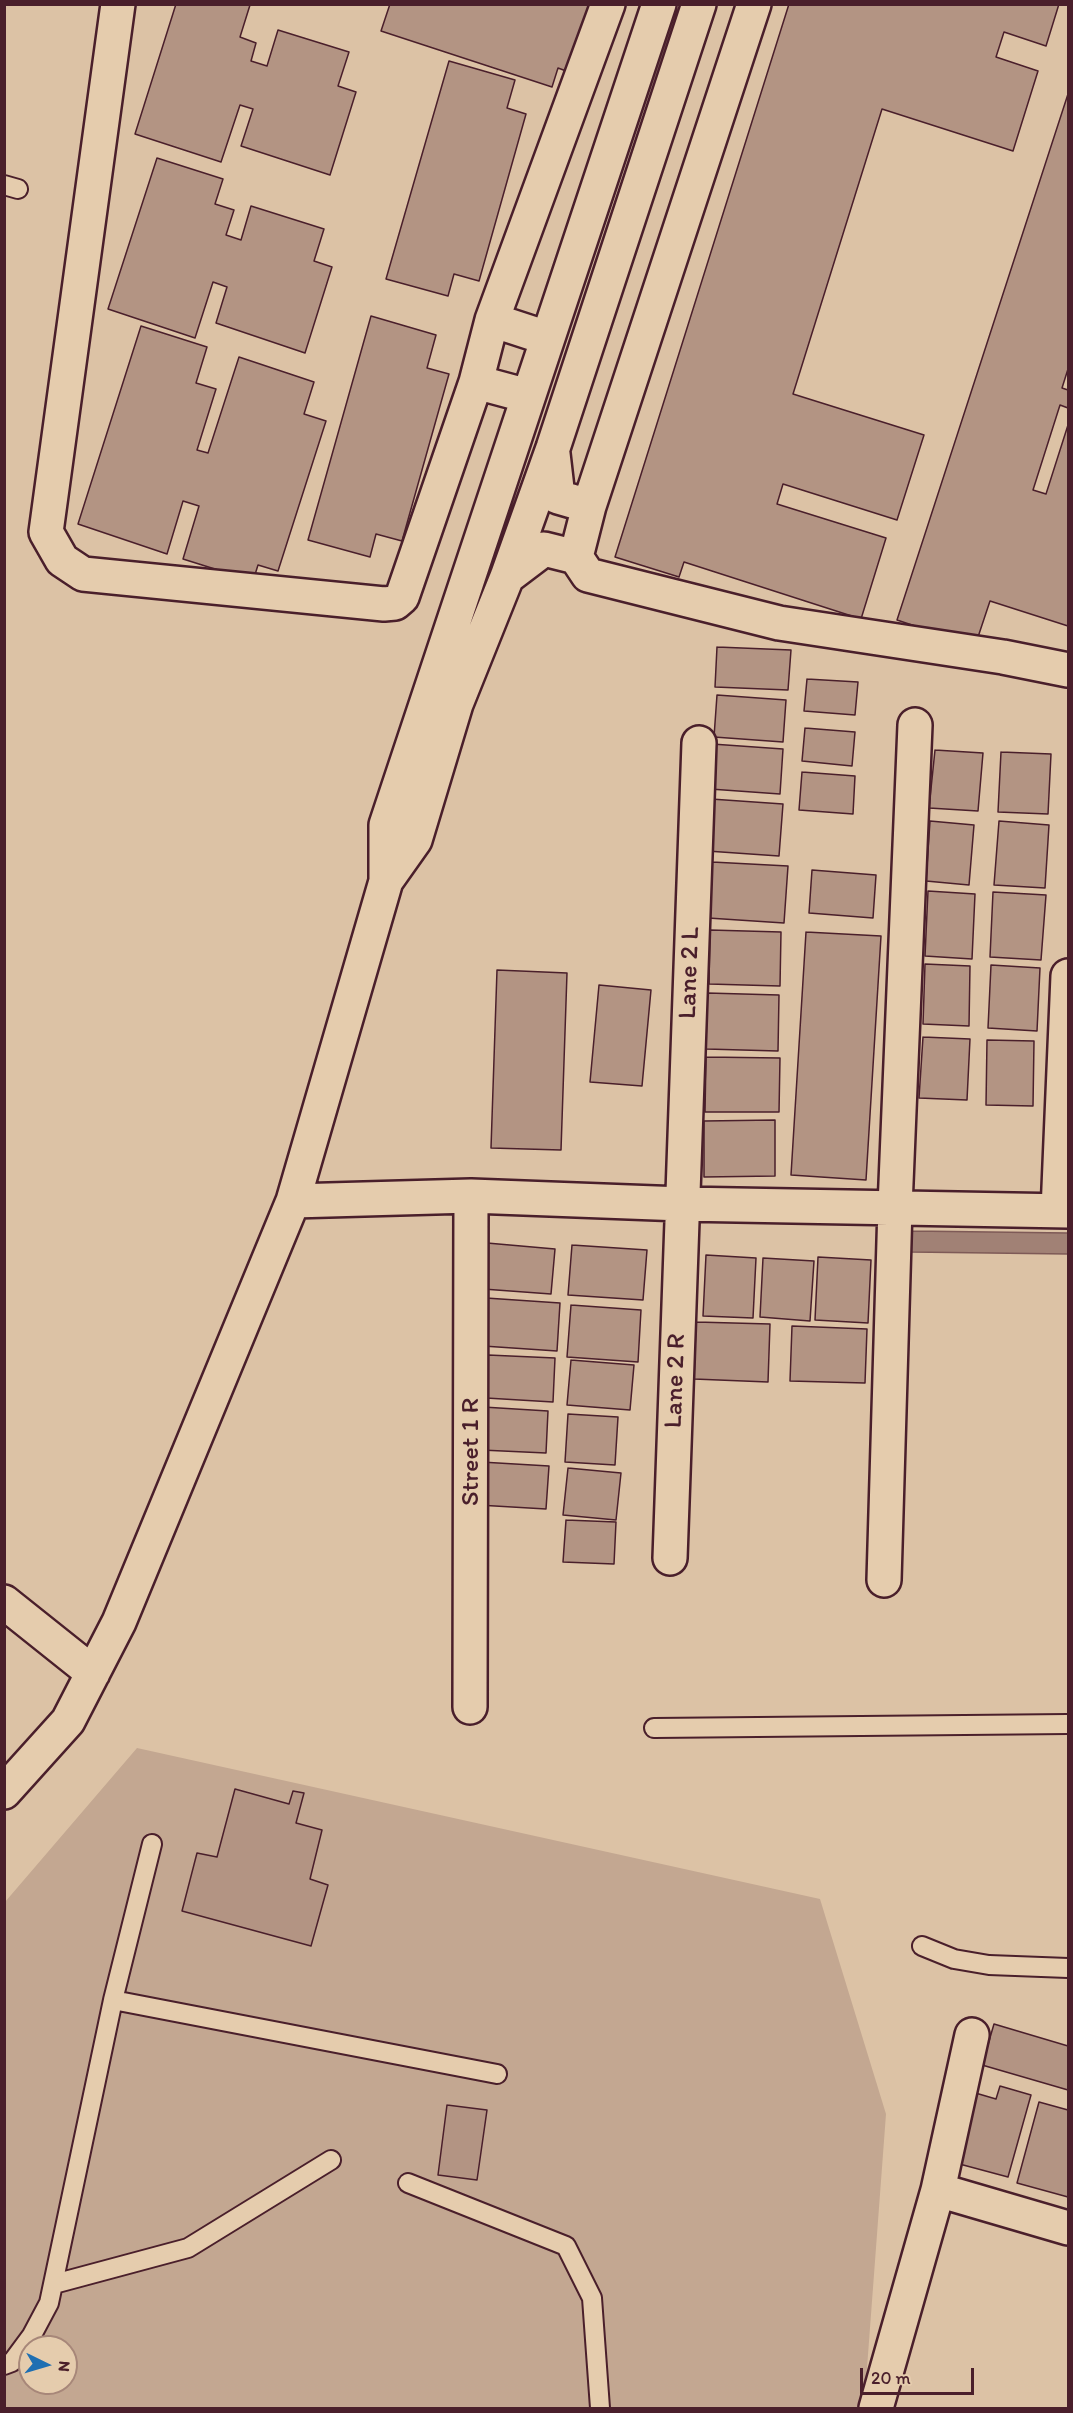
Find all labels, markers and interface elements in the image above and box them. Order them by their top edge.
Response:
street label: Lane 2 L [673,926,707,1020]
street label: Lane 2 R [659,1333,693,1429]
street label: Street 1 R [455,1398,487,1506]
north arrow [18,2335,78,2395]
scale bar [863,2356,977,2394]
text: N [55,2360,74,2373]
text: 20 m [871,2367,911,2389]

